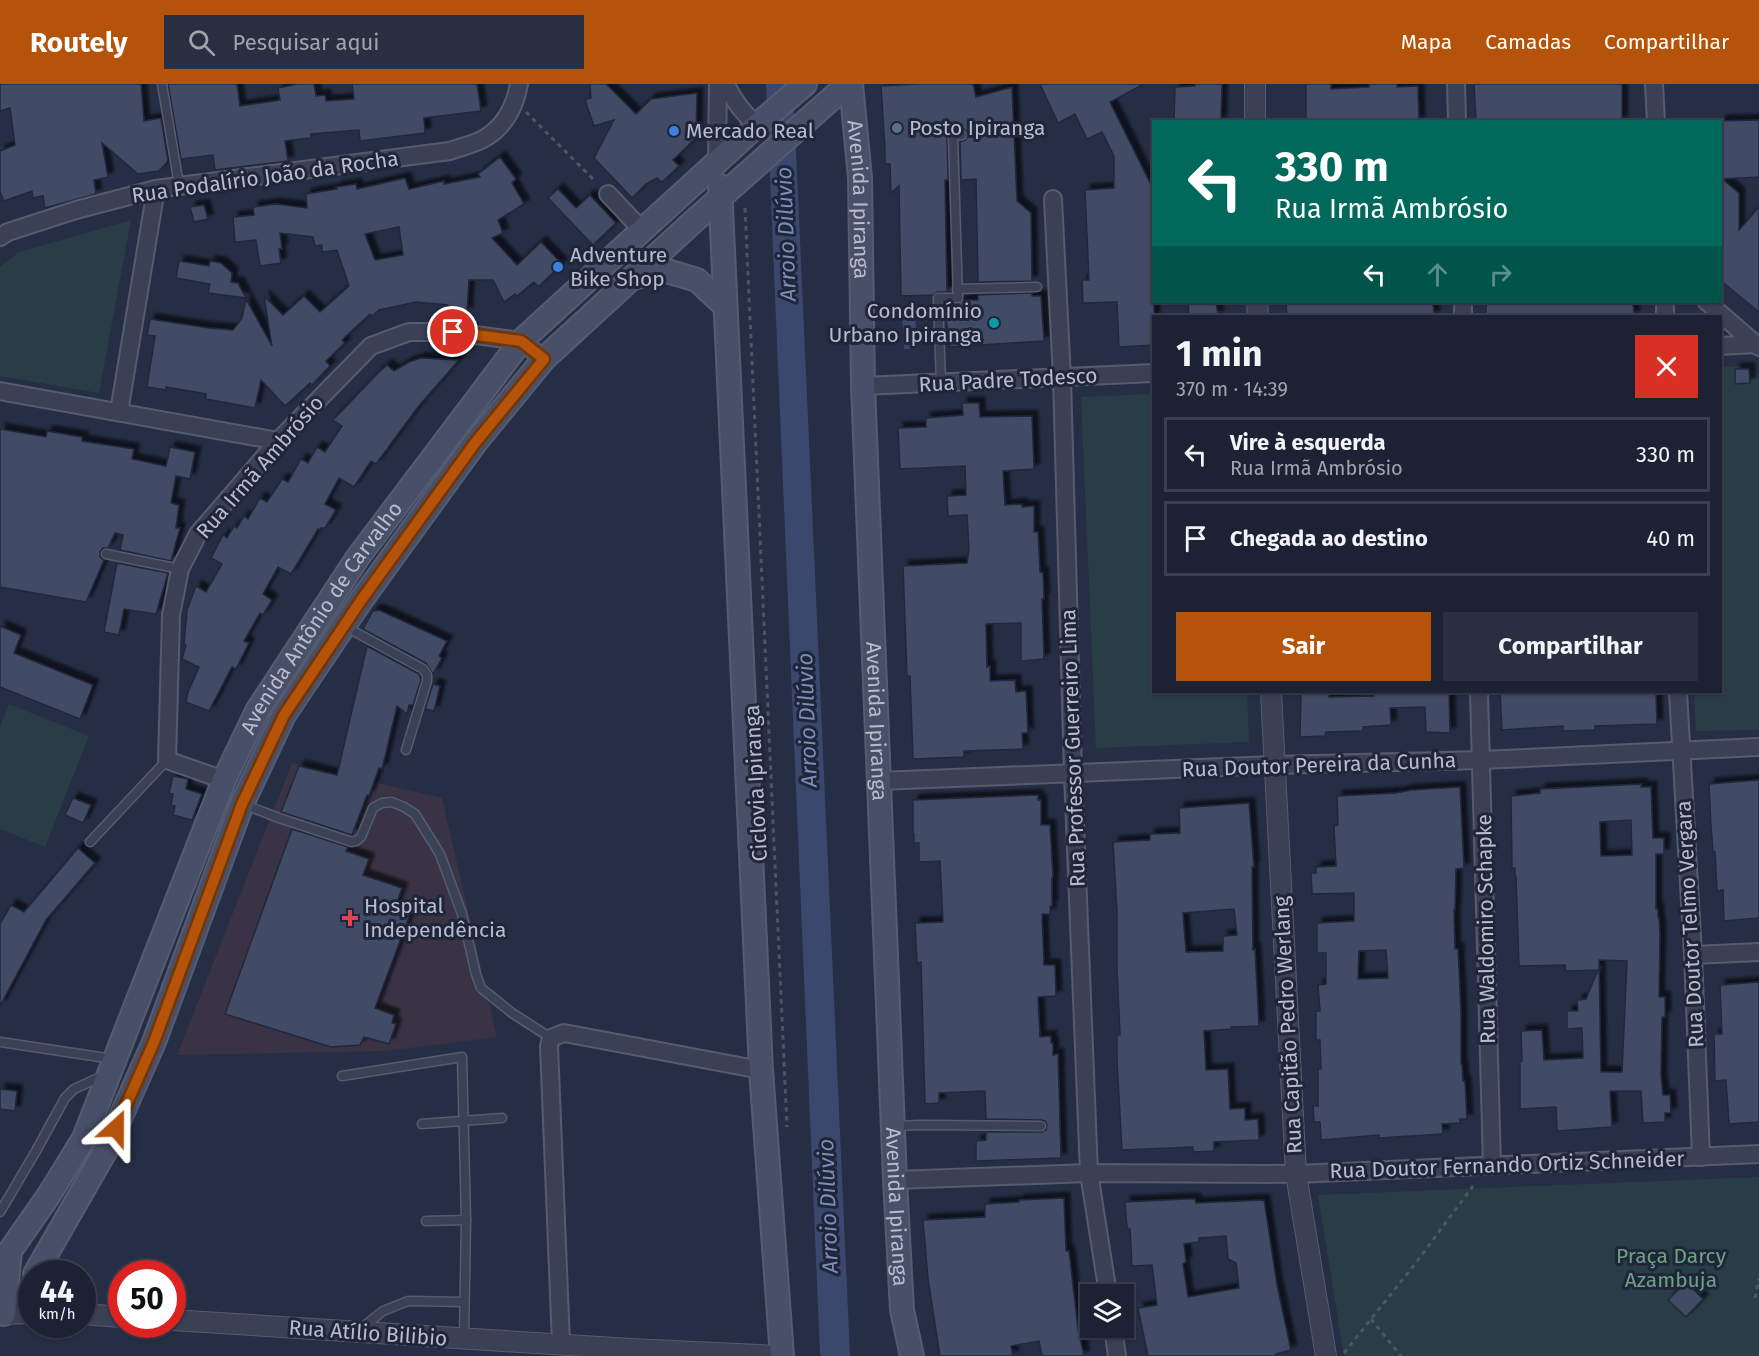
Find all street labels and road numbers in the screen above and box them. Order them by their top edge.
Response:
street label: Avenida Ipiranga [842,119,874,279]
street label: Rua Podalírio João da Rocha [130,145,400,209]
street label: Rua Padre Todesco [918,362,1098,398]
street label: Rua Irmã Ambrósio [191,390,329,544]
street label: Avenida Antônio de Carvalho [235,496,408,738]
street label: Rua Professor Guerreiro Lima [1055,609,1091,887]
street label: Avenida Ipiranga [860,641,893,801]
street label: Ciclovia Ipiranga [739,704,773,862]
street label: Rua Doutor Pereira da Cunha [1181,747,1457,783]
street label: Rua Doutor Telmo Vergara [1671,800,1709,1048]
street label: Rua Waldomiro Schapke [1471,814,1501,1044]
street label: Rua Capitão Pedro Werlang [1268,895,1308,1155]
street label: Avenida Ipiranga [880,1127,914,1287]
street label: Rua Doutor Fernando Ortiz Schneider [1329,1146,1685,1184]
street label: Rua Atílio Bilibio [288,1314,448,1352]

